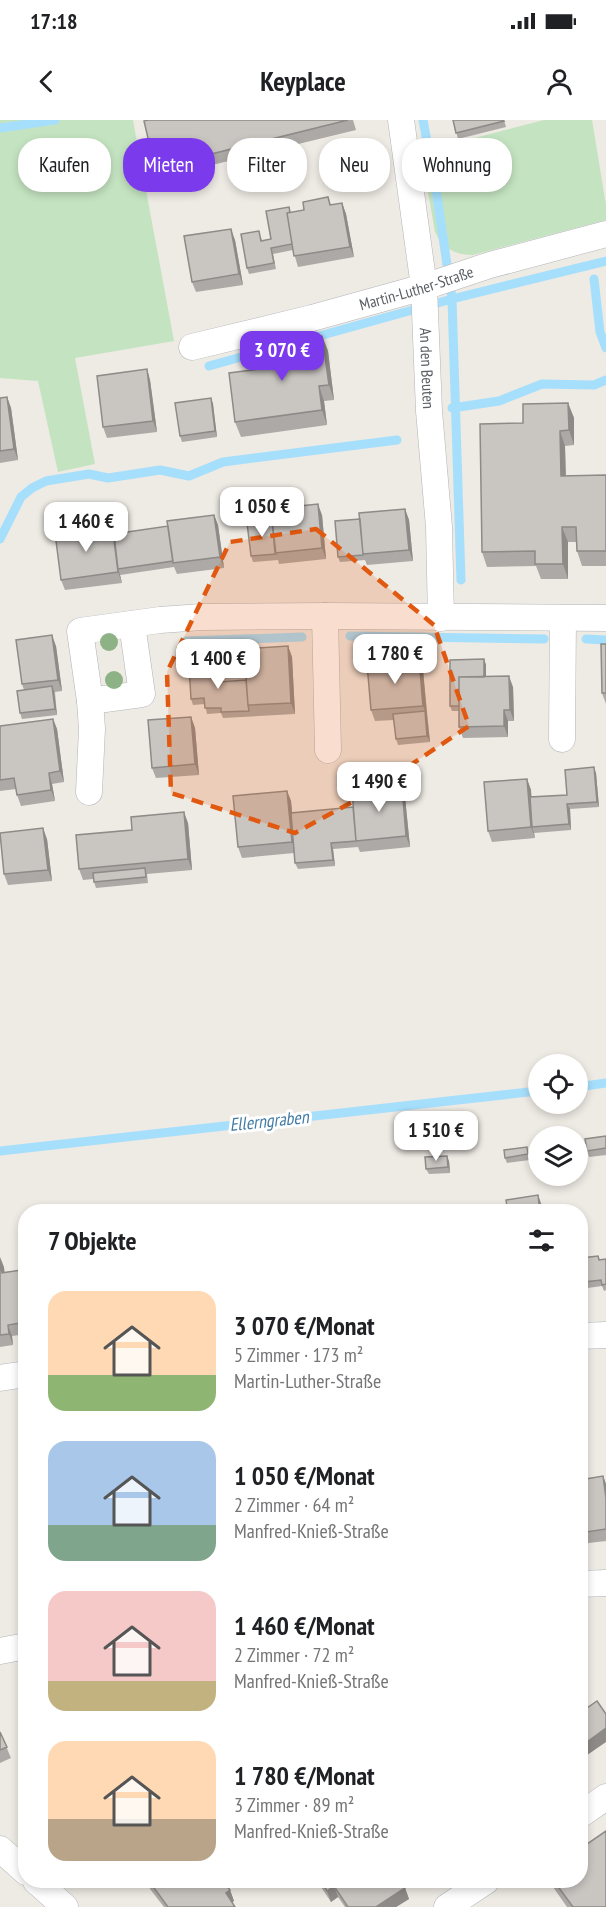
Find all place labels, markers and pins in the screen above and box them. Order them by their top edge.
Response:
pin: 3 070 € [227,331,337,382]
pin: 1 050 € [207,487,317,538]
pin: 1 460 € [31,502,141,553]
pin: 1 780 € [340,634,450,685]
pin: 1 400 € [163,639,273,690]
pin: 1 490 € [324,762,434,813]
pin: 1 510 € [381,1111,491,1162]

